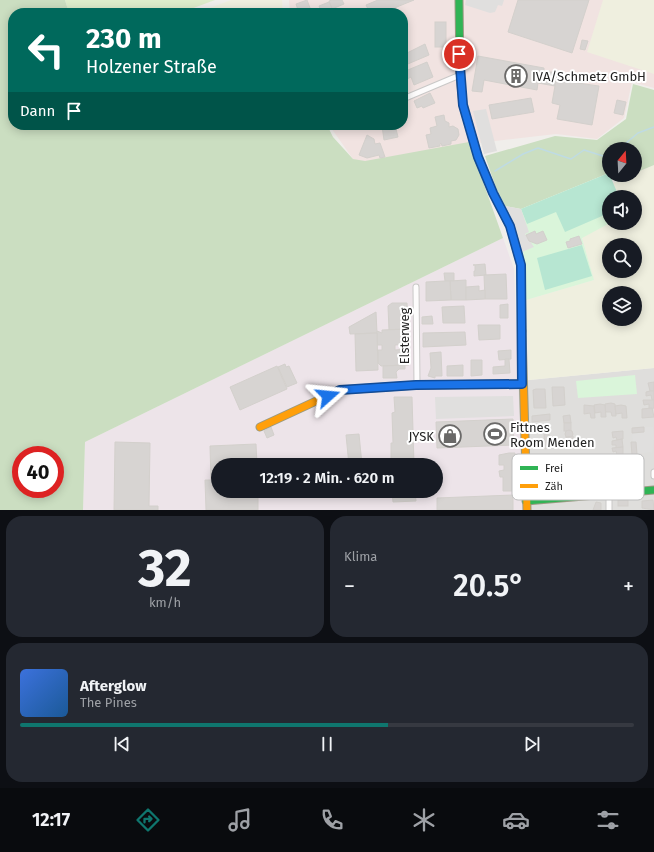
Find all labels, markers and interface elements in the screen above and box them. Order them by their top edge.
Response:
text: 230 m [86,22,162,55]
icon: left [20,24,72,76]
pin [442,37,476,71]
icon: arrive [448,43,470,65]
text: Holzener Straße [86,56,217,78]
building icon: IVA/Schmetz GmbH [503,63,529,89]
place label: IVA/Schmetz GmbH [532,69,646,84]
icon: arrive [63,100,85,122]
text: Dann [20,102,55,120]
north arrow [602,142,642,182]
map controls [602,142,642,326]
button: sound [602,190,642,230]
button: search [602,238,642,278]
button: layers [602,286,642,326]
street label: Elsterweg [397,308,412,364]
position arrow [307,375,349,417]
place label: Fittnes Room Menden [510,420,595,450]
sports icon: Fittnes Room Menden [482,421,508,447]
shop icon: JYSK [437,423,463,449]
place label: JYSK [408,429,434,444]
speed limit sign: 40 [12,446,64,498]
legend [512,454,644,500]
text: Frei [545,462,563,475]
text: 12:19 · 2 Min. · 620 m [259,469,395,487]
text: Zäh [545,480,563,493]
text: 32 [138,537,192,600]
text: Klima [344,549,377,564]
text: 20.5° [453,568,525,604]
text: − [344,573,355,600]
text: + [623,573,634,600]
text: km/h [149,595,181,610]
text: Afterglow [80,677,146,695]
text: The Pines [80,695,137,710]
icon: previous [111,733,133,755]
icon: pause [316,733,338,755]
icon: next [521,733,543,755]
icon: directions [134,806,162,834]
icon: music [226,806,254,834]
icon: phone [318,806,346,834]
icon: climate [410,806,438,834]
icon: car [502,806,530,834]
icon: filters [594,806,622,834]
text: 12:17 [32,809,70,831]

